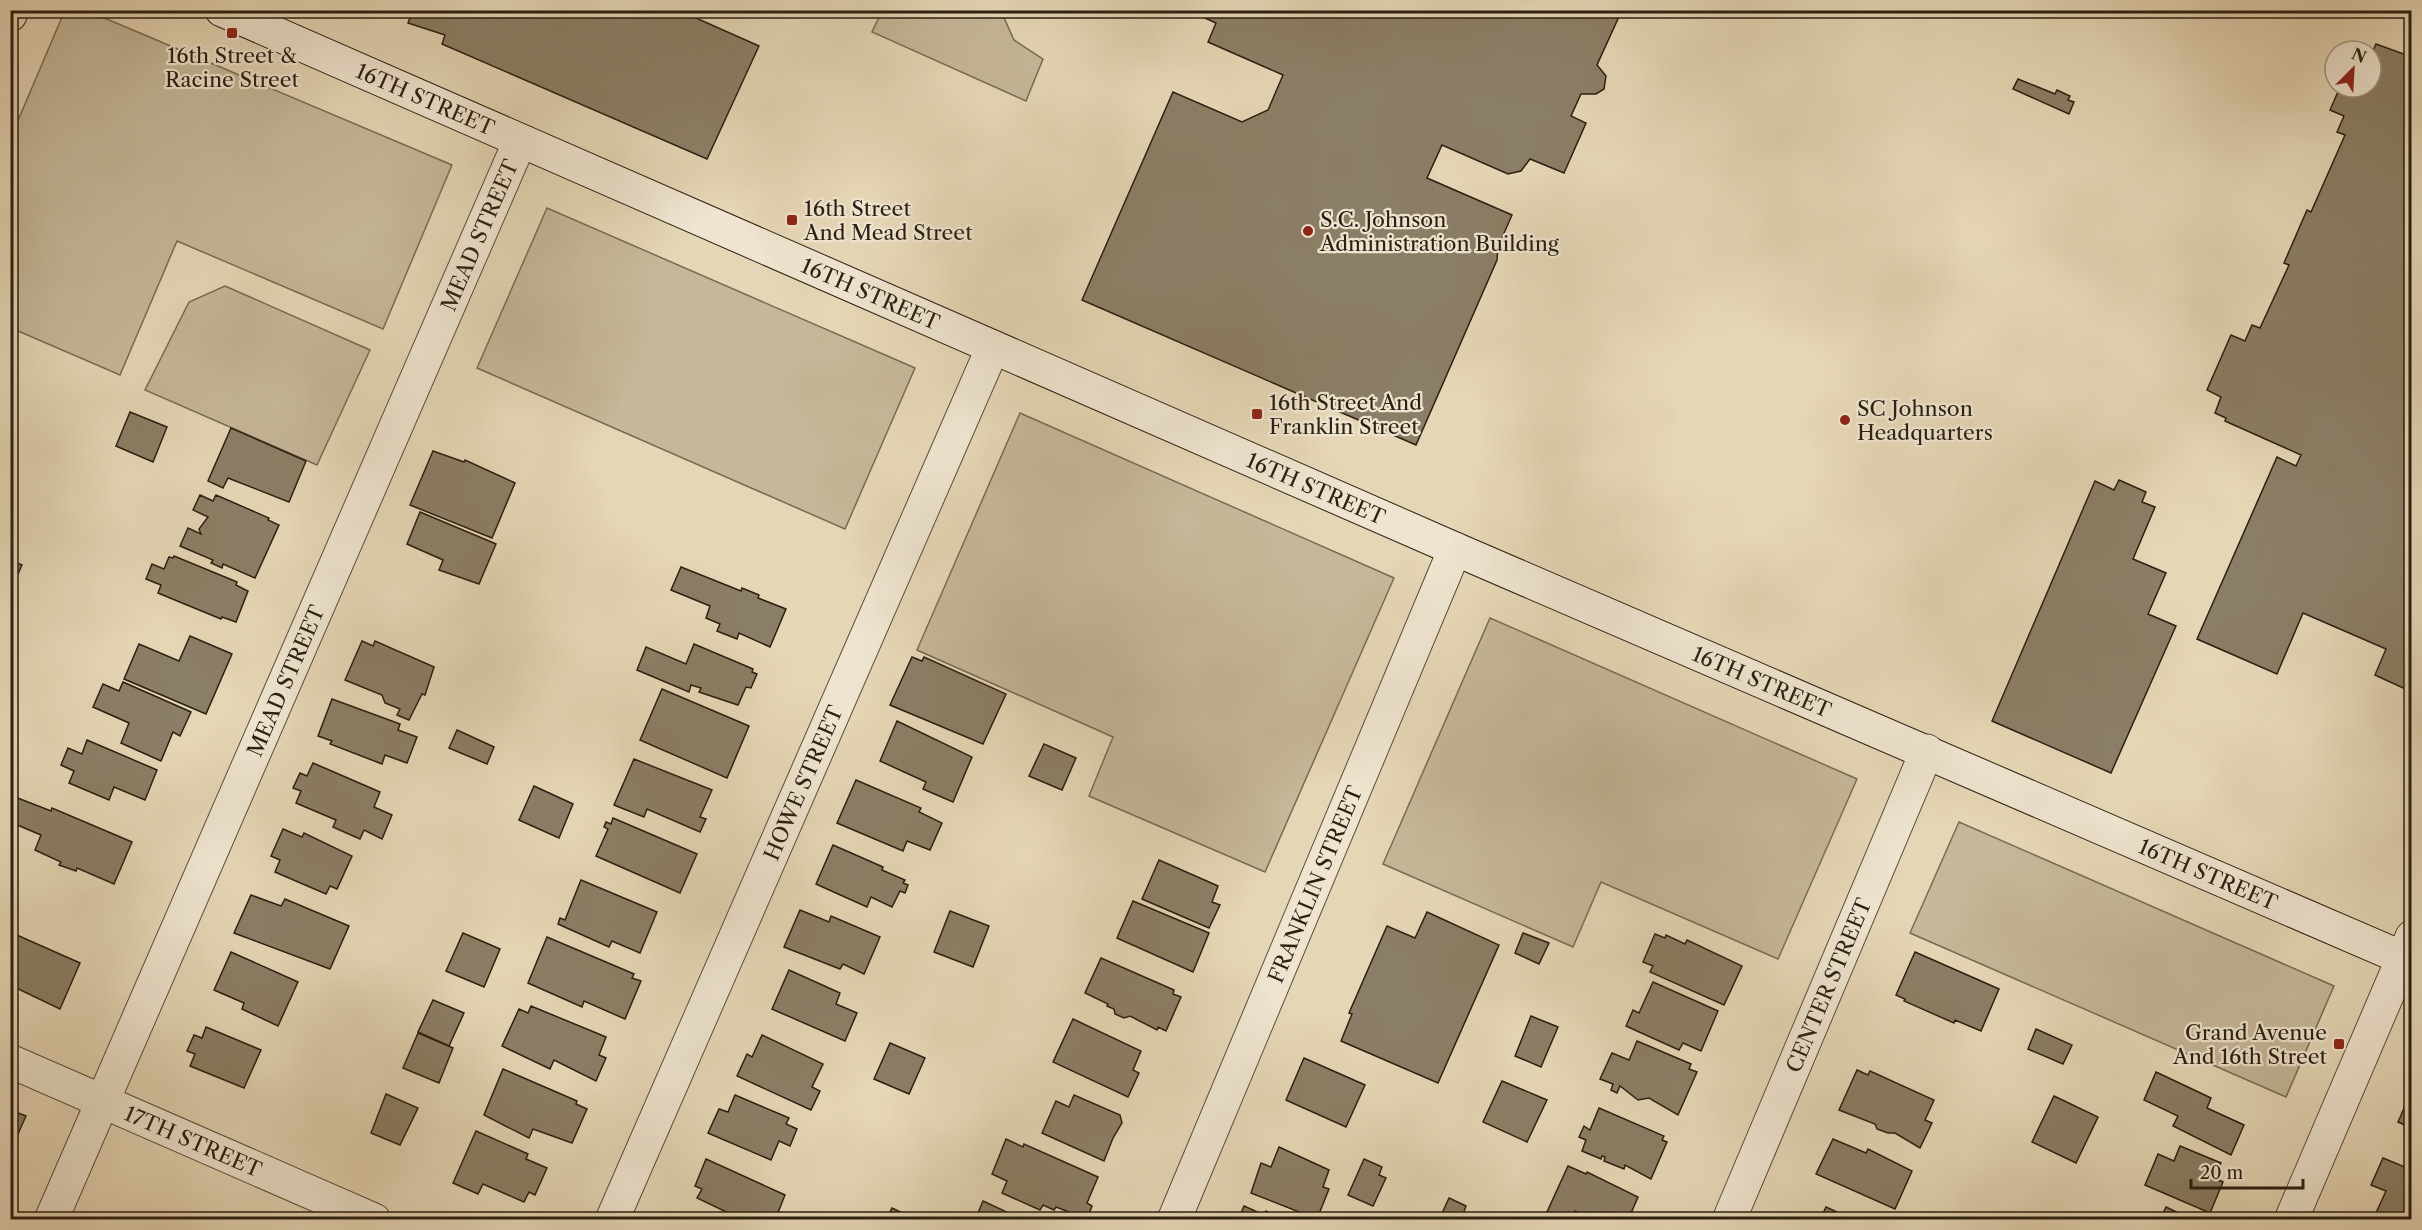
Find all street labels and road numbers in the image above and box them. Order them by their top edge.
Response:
street label: 16TH STREET [352,58,499,140]
street label: MEAD STREET [435,155,523,314]
street label: 16TH STREET [798,252,944,335]
street label: 16TH STREET [1243,447,1389,530]
street label: MEAD STREET [242,601,329,760]
street label: 16TH STREET [1689,641,1835,722]
street label: HOWE STREET [758,701,848,864]
street label: FRANKLIN STREET [1262,782,1367,987]
street label: 16TH STREET [2135,833,2282,915]
street label: CENTER STREET [1780,894,1876,1076]
street label: 17TH STREET [121,1100,266,1182]

